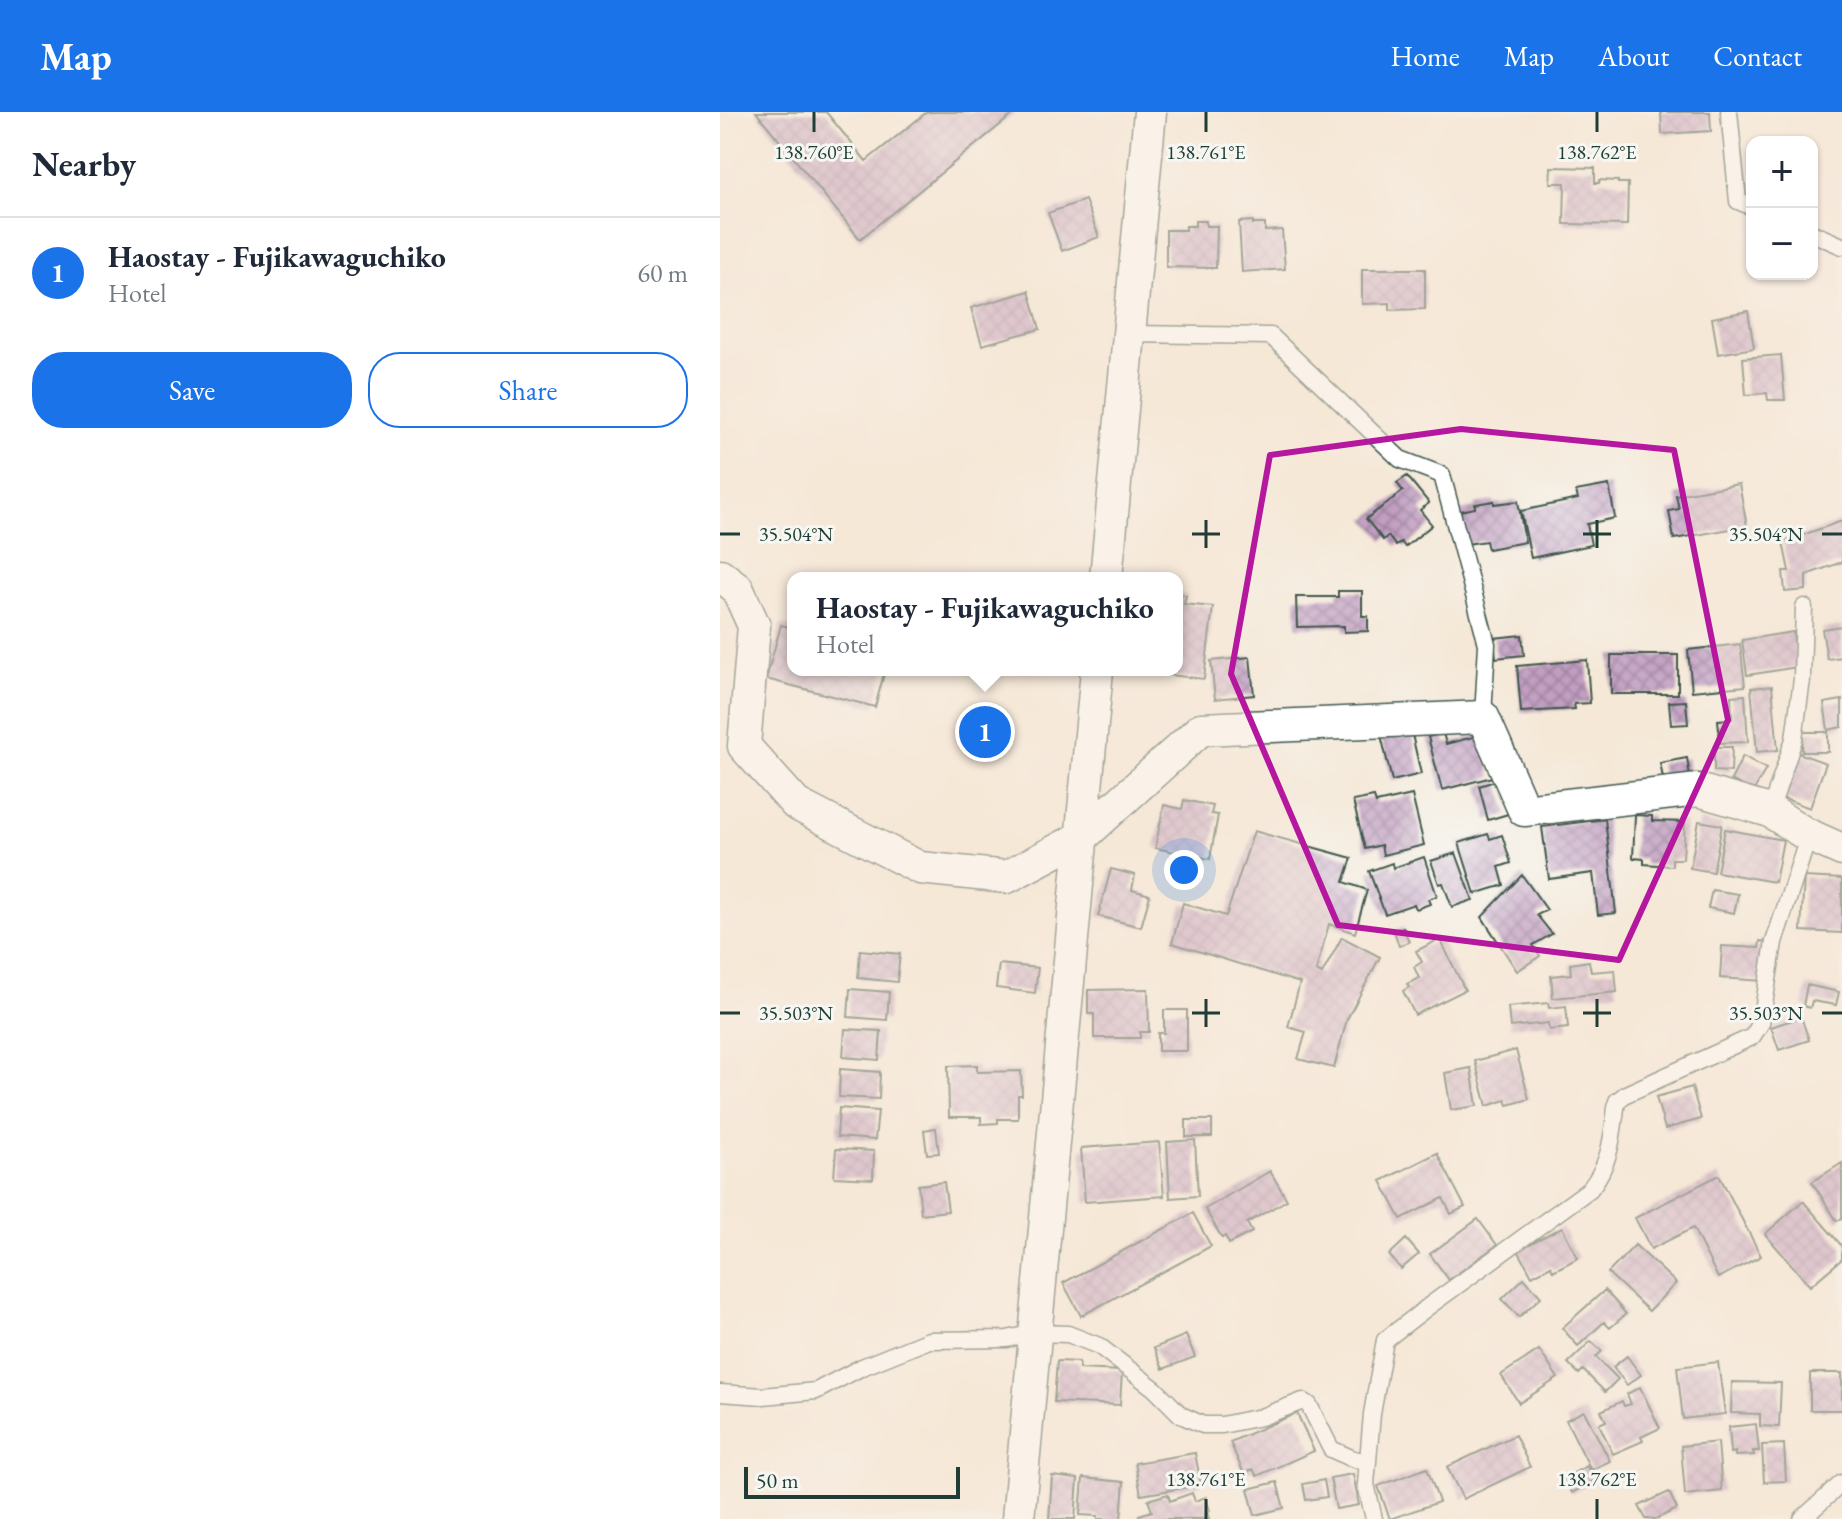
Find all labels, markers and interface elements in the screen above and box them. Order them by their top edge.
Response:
text: Map [40,32,112,81]
text: Home [1390,38,1460,74]
text: Map [1504,38,1554,74]
text: About [1598,38,1669,74]
text: Contact [1713,38,1802,74]
map controls [1746,136,1818,280]
button: + [1746,136,1818,208]
text: 138.760°E [774,139,854,165]
text: 138.761°E [1166,139,1246,165]
text: 138.762°E [1557,139,1637,165]
text: Nearby [32,142,136,186]
button: − [1746,208,1818,280]
text: Haostay - Fujikawaguchiko [108,237,446,276]
text: 1 [51,256,65,290]
text: 60 m [638,256,688,290]
text: Hotel [108,276,166,310]
button: Save [32,352,352,428]
button: Share [368,352,688,428]
text: 35.504°N [759,521,833,547]
text: 35.504°N [1729,521,1803,547]
popup [787,572,1183,676]
text: Haostay - Fujikawaguchiko [816,588,1154,627]
text: Hotel [816,627,875,661]
pin: 1 [959,702,1011,762]
your location [1164,850,1204,890]
text: 35.503°N [759,1000,833,1026]
text: 35.503°N [1729,1000,1803,1026]
scale bar [744,1463,960,1499]
text: 50 m [756,1466,799,1495]
text: 138.761°E [1166,1466,1246,1492]
text: 138.762°E [1557,1466,1637,1492]

